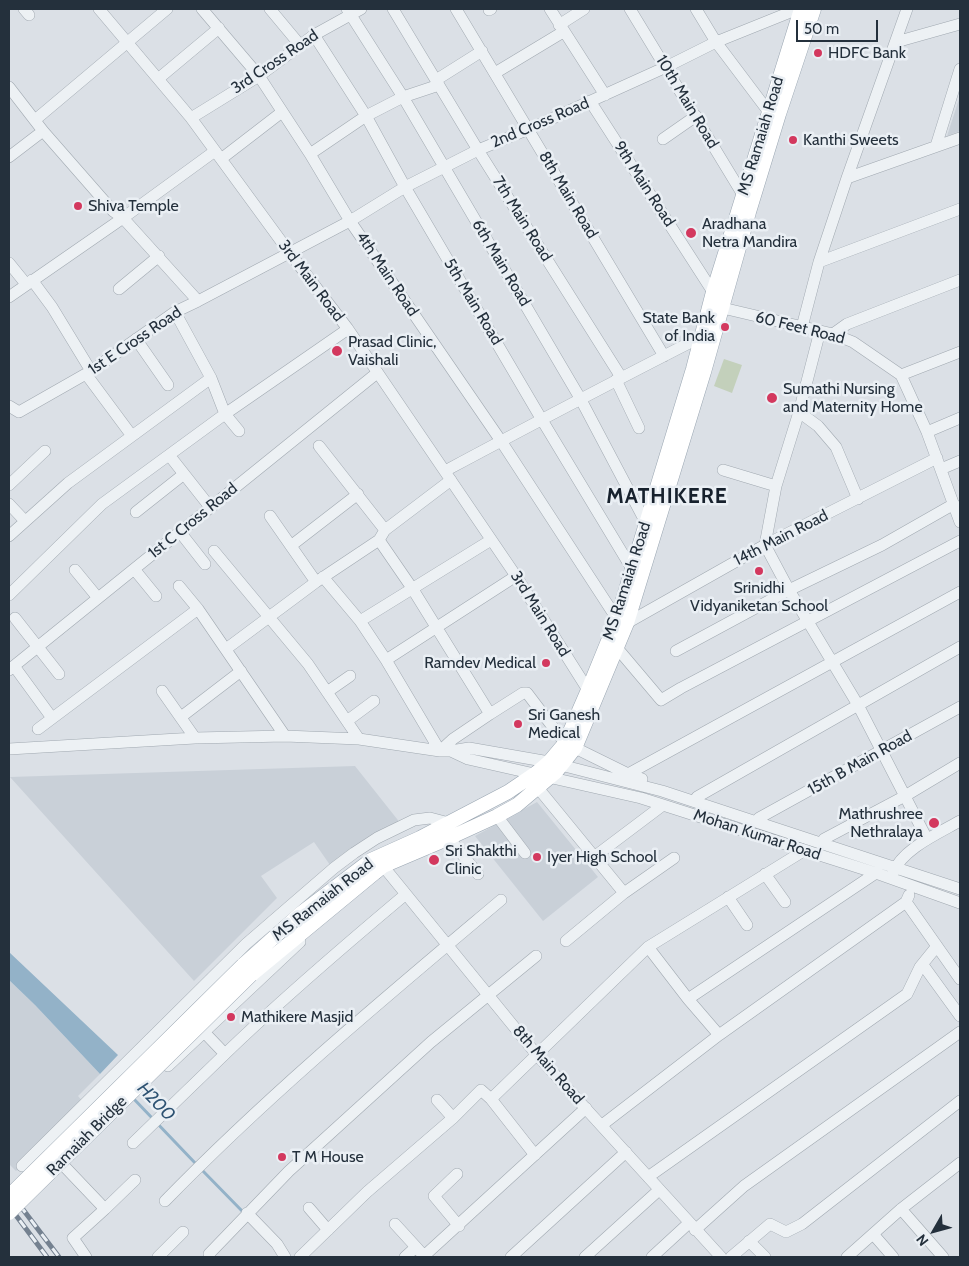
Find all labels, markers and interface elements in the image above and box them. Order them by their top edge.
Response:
scale bar [799,10,882,42]
text: 50 m [804,20,839,38]
street label: 3rd Cross Road [228,26,322,98]
place label: HDFC Bank [828,43,906,63]
marker: HDFC Bank [812,47,824,59]
street label: 10th Main Road [652,52,722,152]
street label: MS Ramaiah Road [734,74,788,198]
street label: 2nd Cross Road [488,94,592,152]
place label: Kanthi Sweets [803,130,899,150]
marker: Kanthi Sweets [787,134,799,146]
street label: 9th Main Road [609,138,679,230]
street label: 8th Main Road [534,148,602,242]
street label: 7th Main Road [488,173,556,265]
place label: Shiva Temple [88,196,179,216]
marker: Shiva Temple [72,200,84,212]
place label: Aradhana Netra Mandira [702,214,797,252]
street label: 6th Main Road [468,216,534,310]
marker: Aradhana Netra Mandira [684,226,698,240]
street label: 4th Main Road [352,228,422,320]
street label: 3rd Main Road [274,236,348,326]
street label: 5th Main Road [440,255,506,349]
street label: 1st E Cross Road [85,303,185,379]
place label: State Bank of India [643,308,715,346]
street label: 60 Feet Road [753,308,847,348]
marker: State Bank of India [719,321,731,333]
place label: Prasad Clinic, Vaishali [348,332,437,370]
marker: Prasad Clinic, Vaishali [330,344,344,358]
place label: Sumathi Nursing and Maternity Home [783,379,923,417]
marker: Sumathi Nursing and Maternity Home [765,391,779,405]
street label: 1st C Cross Road [145,479,241,563]
district label: MATHIKERE [605,484,729,510]
street label: 14th Main Road [731,506,831,570]
street label: MS Ramaiah Road [599,520,655,642]
marker: Srinidhi Vidyaniketan School [753,565,765,577]
street label: 3rd Main Road [506,568,574,660]
place label: Srinidhi Vidyaniketan School [690,578,828,616]
place label: Ramdev Medical [424,653,536,673]
marker: Ramdev Medical [540,657,552,669]
place label: Sri Ganesh Medical [528,705,600,743]
marker: Sri Ganesh Medical [512,718,524,730]
street label: 15th B Main Road [805,727,915,799]
place label: Mathrushree Nethralaya [839,804,923,842]
street label: Mohan Kumar Road [691,805,823,865]
marker: Mathrushree Nethralaya [927,816,941,830]
place label: Sri Shakthi Clinic [445,841,517,879]
place label: Iyer High School [547,847,657,867]
marker: Iyer High School [531,851,543,863]
marker: Sri Shakthi Clinic [427,853,441,867]
street label: MS Ramaiah Road [269,855,377,945]
place label: Mathikere Masjid [241,1007,353,1027]
marker: Mathikere Masjid [225,1011,237,1023]
street label: 8th Main Road [508,1022,588,1108]
water label: H200 [132,1078,180,1126]
street label: Ramaiah Bridge [43,1092,131,1180]
place label: T M House [292,1147,364,1167]
marker: T M House [276,1151,288,1163]
north arrow [909,1206,959,1256]
text: N [912,1231,932,1250]

